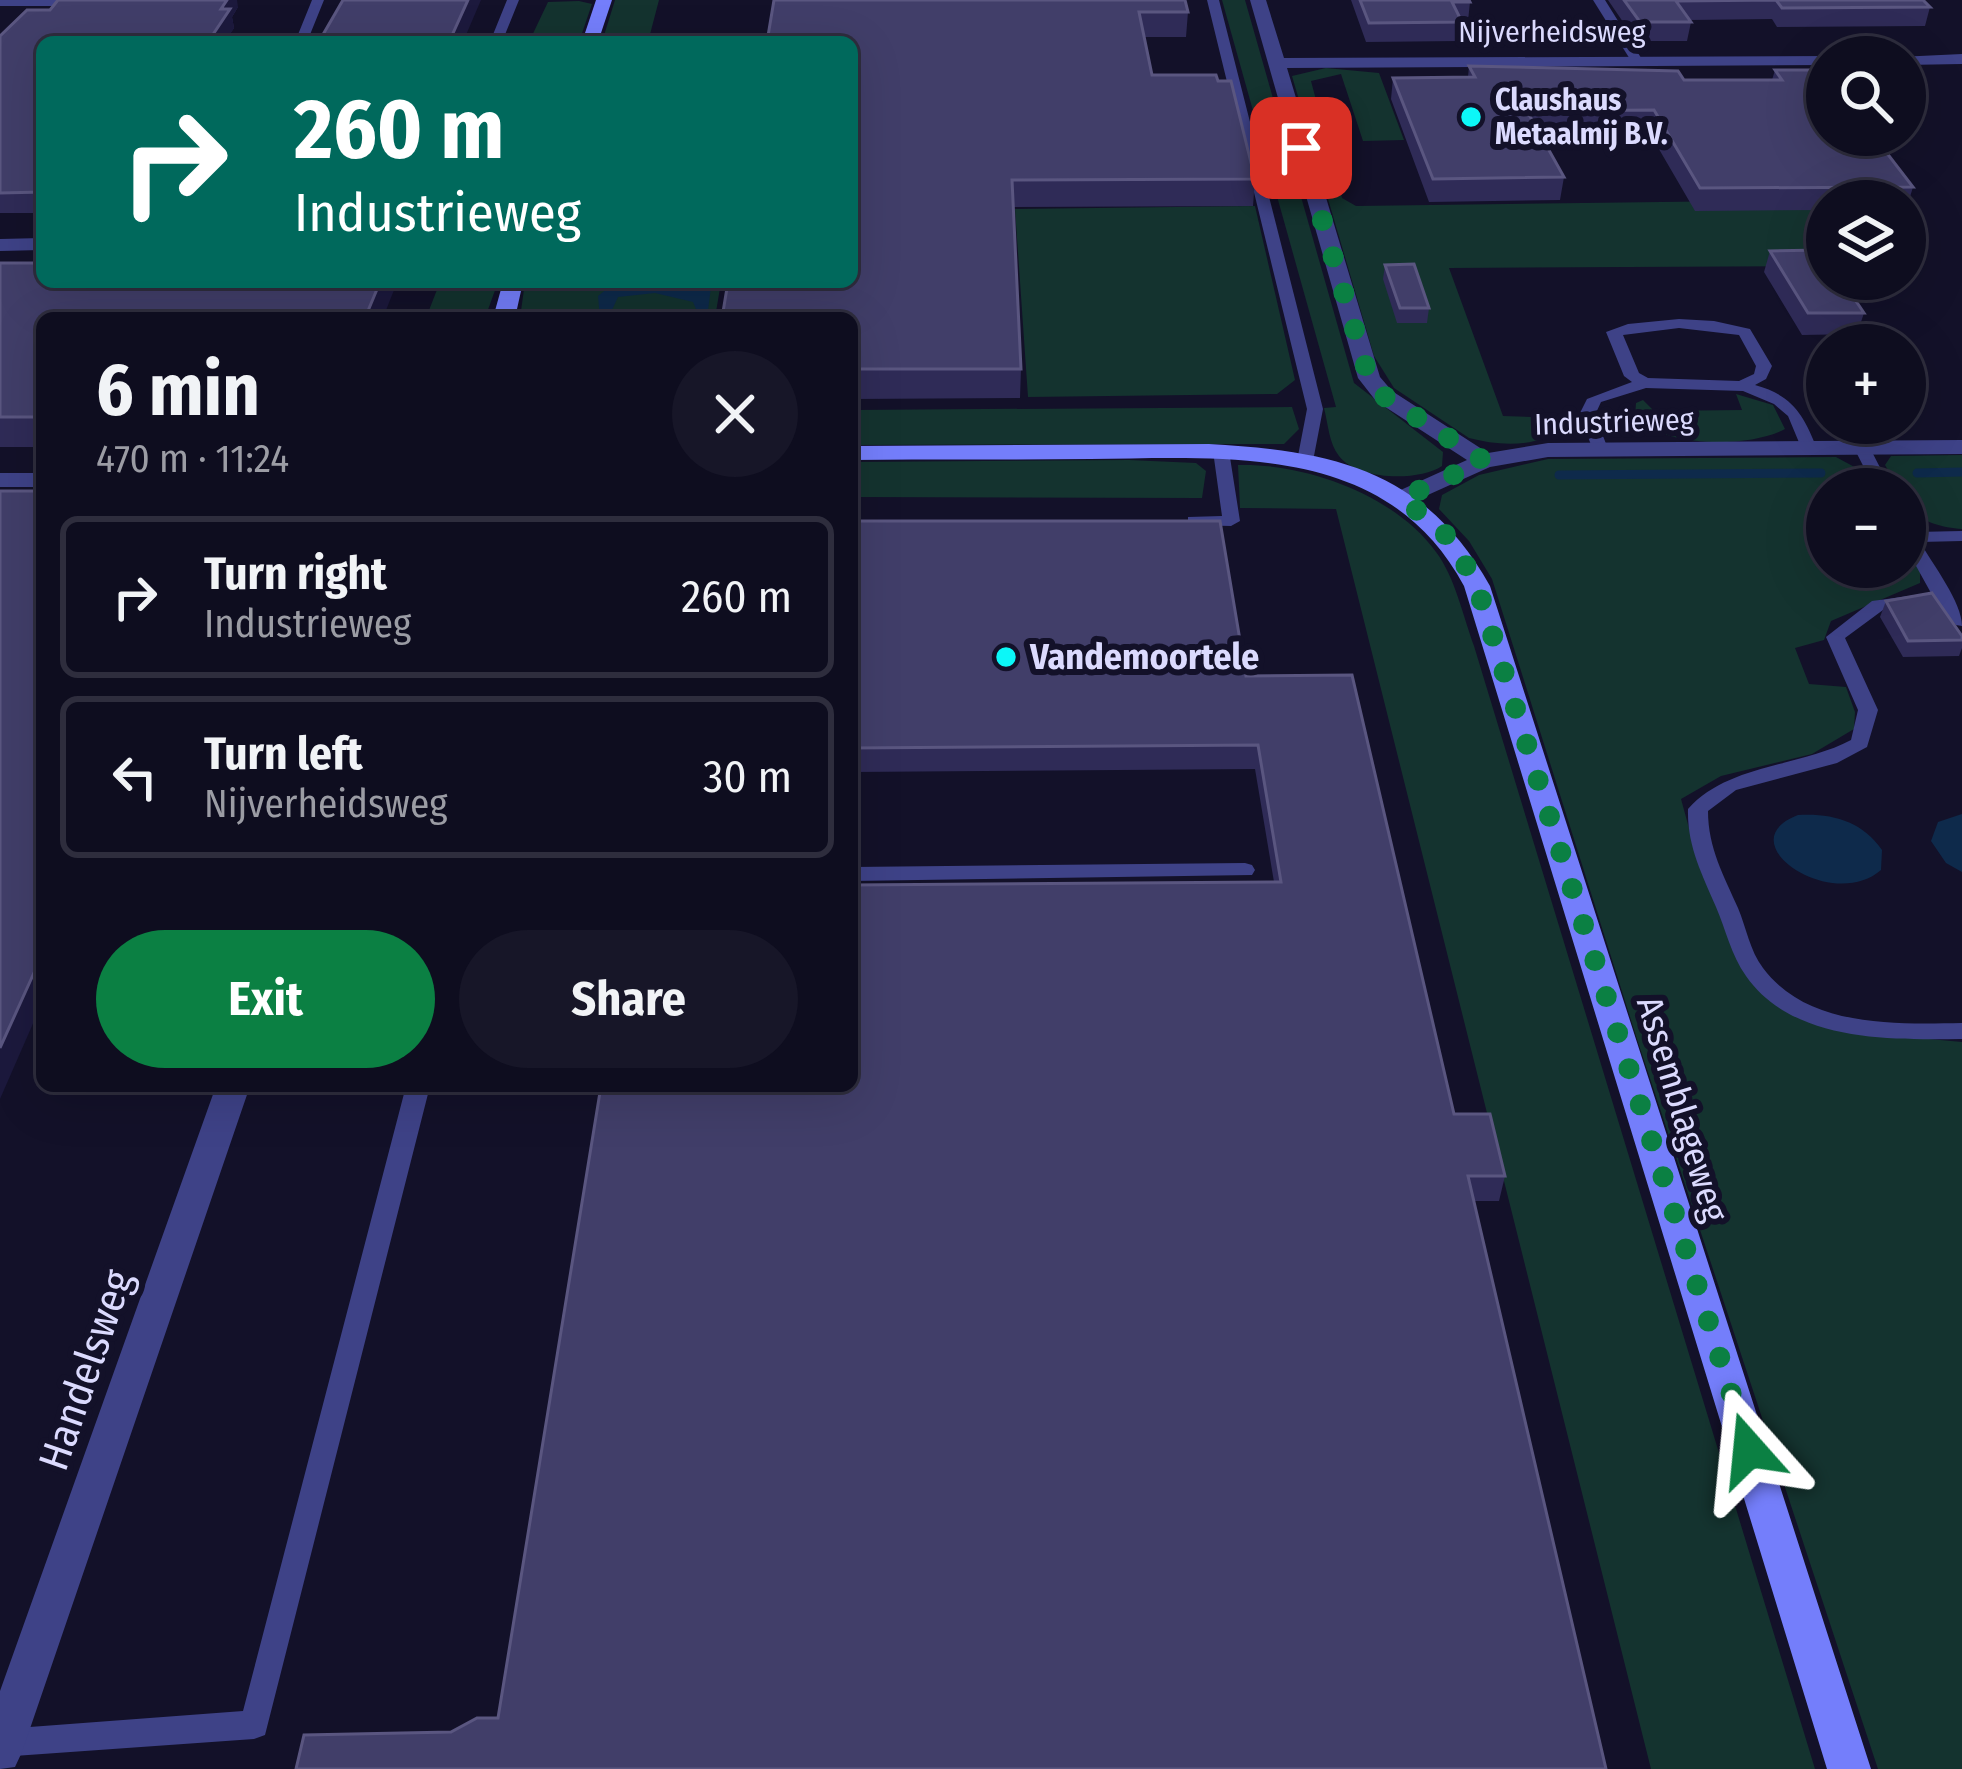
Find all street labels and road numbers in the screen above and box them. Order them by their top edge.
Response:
street label: Nijverheidsweg [1458,14,1647,50]
street label: Industrieweg [1534,401,1695,443]
street label: Assemblageweg [1627,991,1737,1227]
street label: Handelsweg [28,1263,144,1477]

